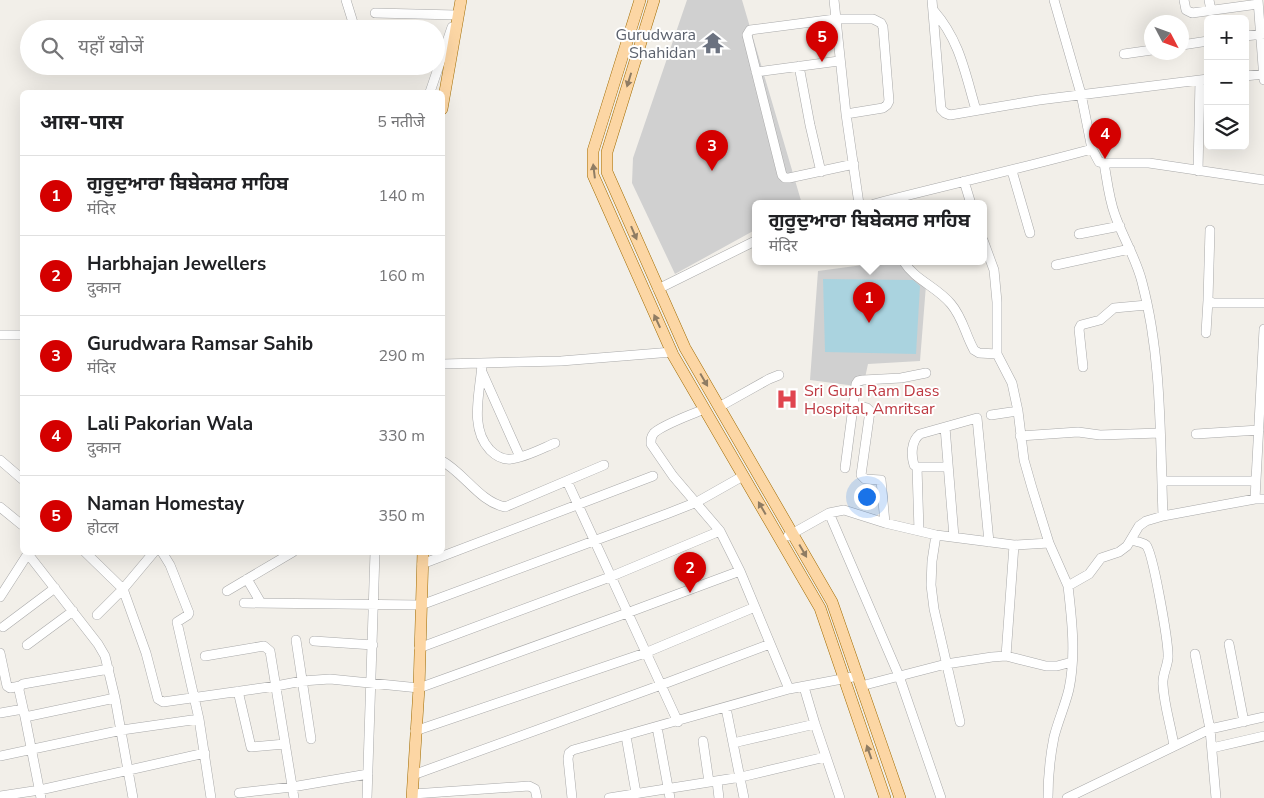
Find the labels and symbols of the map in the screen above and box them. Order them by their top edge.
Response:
north arrow [1144,15,1189,60]
pin: 5 [806,21,838,62]
place label: Gurudwara Shahidan [615,24,696,64]
temple icon: Gurudwara Shahidan [700,30,726,56]
one-way arrow [625,73,633,88]
pin: 4 [1089,118,1121,159]
pin: 3 [696,130,728,171]
one-way arrow [590,163,598,179]
one-way arrow [630,226,638,240]
pin: 1 [853,282,885,323]
one-way arrow [653,314,661,328]
one-way arrow [699,373,708,386]
place label: Sri Guru Ram Dass Hospital, Amritsar [804,380,940,420]
hospital icon: Sri Guru Ram Dass Hospital, Amritsar [774,386,800,412]
your location [854,484,880,510]
one-way arrow [758,501,766,516]
one-way arrow [798,544,807,557]
pin: 2 [674,552,706,593]
one-way arrow [865,744,873,759]

